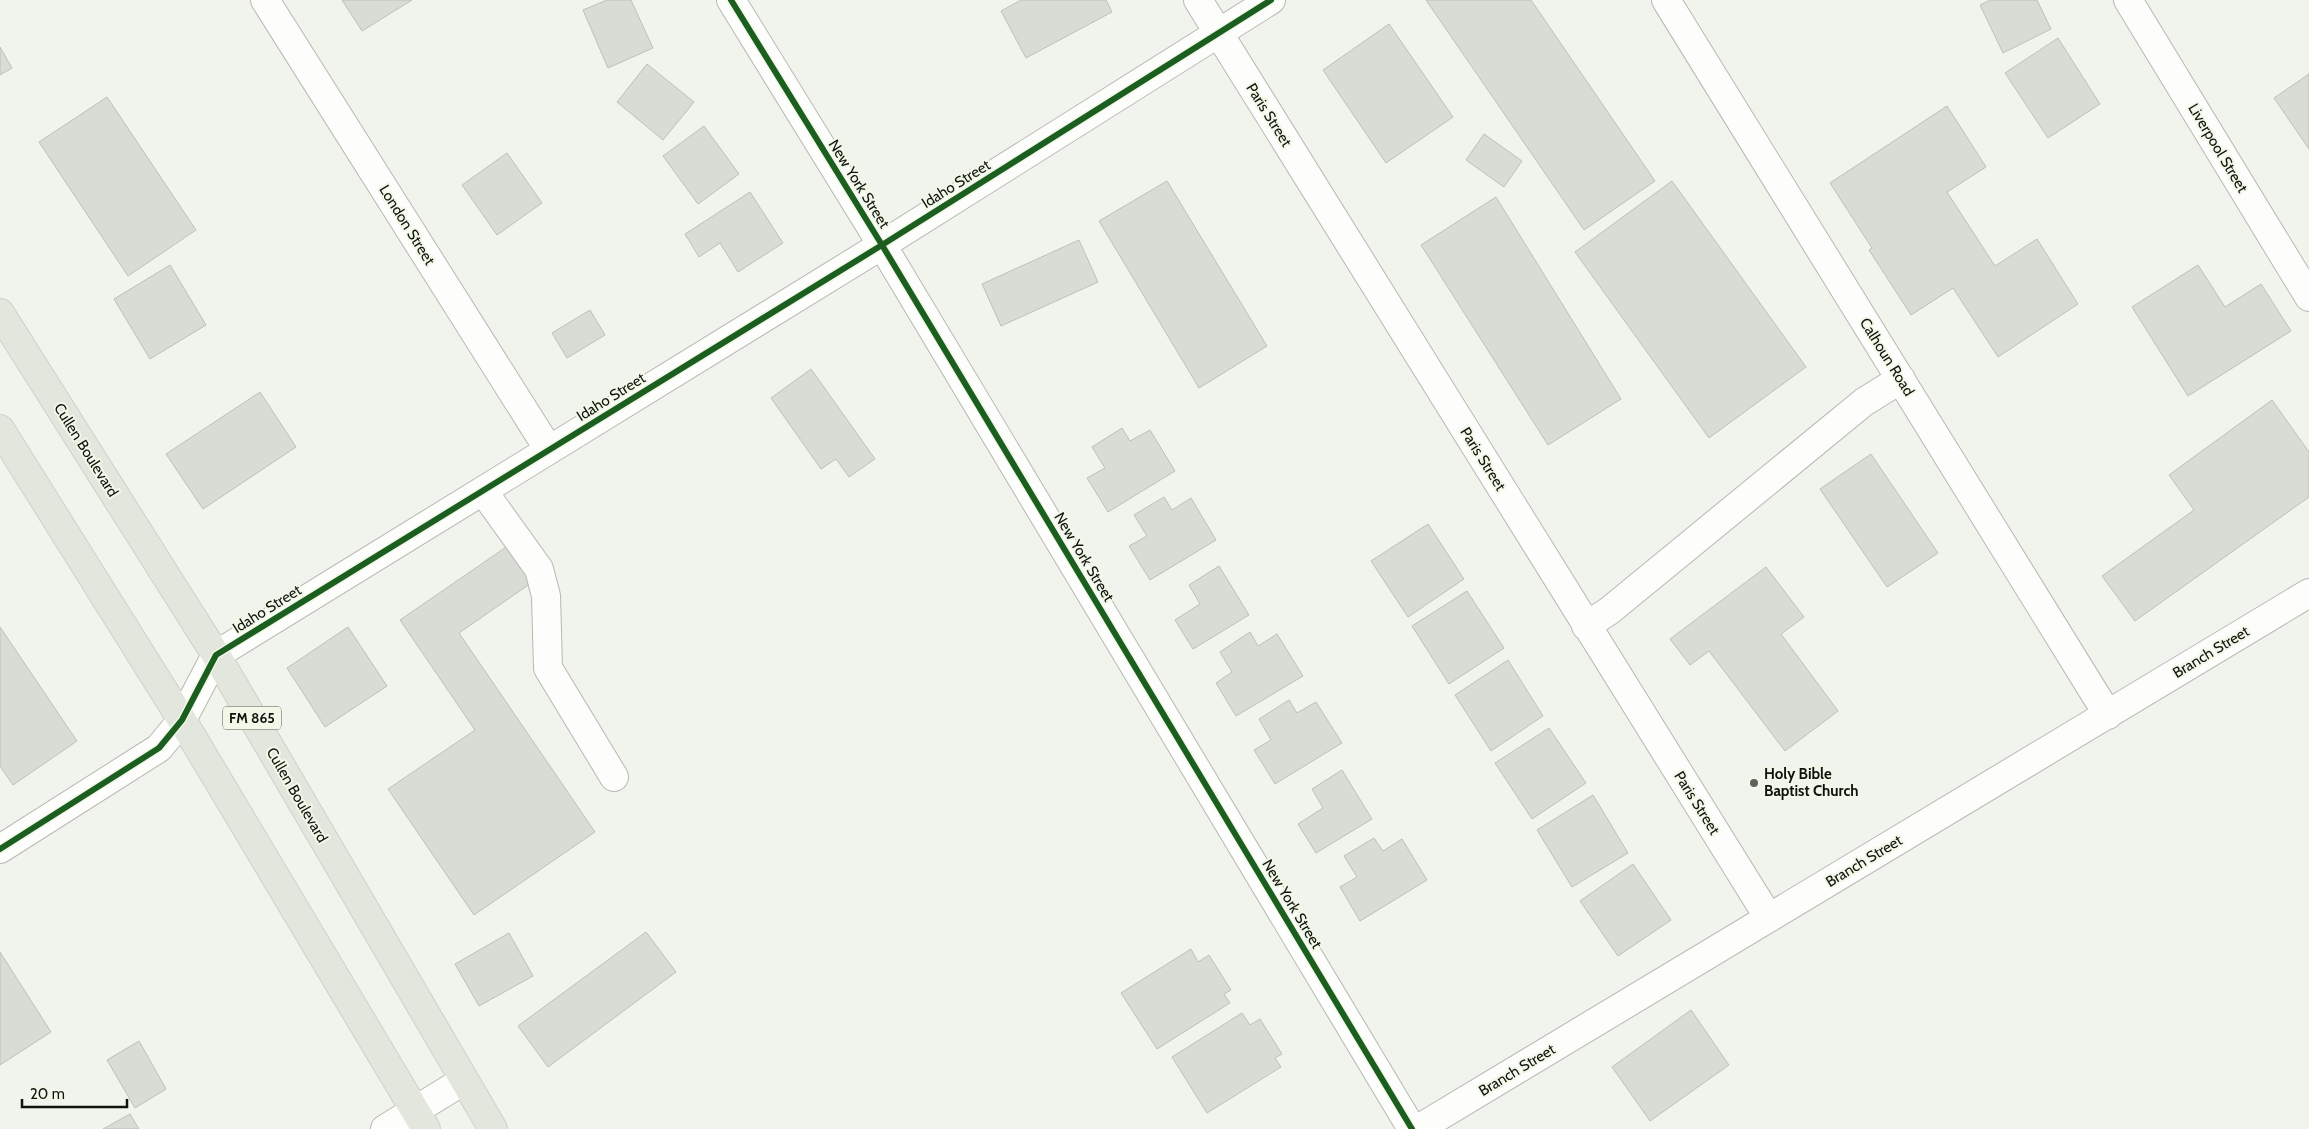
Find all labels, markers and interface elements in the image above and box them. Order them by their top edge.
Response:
street label: Paris Street [1242,80,1296,150]
street label: Liverpool Street [2184,100,2252,196]
street label: New York Street [825,136,893,232]
street label: Idaho Street [918,156,994,212]
street label: London Street [375,182,439,268]
street label: Calhoun Road [1856,315,1918,399]
street label: Idaho Street [573,369,649,425]
street label: Cullen Boulevard [50,400,122,500]
street label: Paris Street [1456,424,1510,494]
street label: New York Street [1050,509,1118,605]
street label: Idaho Street [229,581,305,637]
street label: Branch Street [2170,622,2252,682]
road number: FM 865 [223,706,281,730]
street label: Cullen Boulevard [262,744,332,846]
place label: Holy Bible Baptist Church [1764,765,1859,800]
street label: Paris Street [1670,768,1724,838]
marker: Holy Bible Baptist Church [1748,777,1760,789]
street label: Branch Street [1823,831,1905,891]
street label: New York Street [1258,856,1326,952]
street label: Branch Street [1476,1040,1558,1100]
scale bar [22,1076,128,1108]
text: 20 m [30,1085,65,1103]

